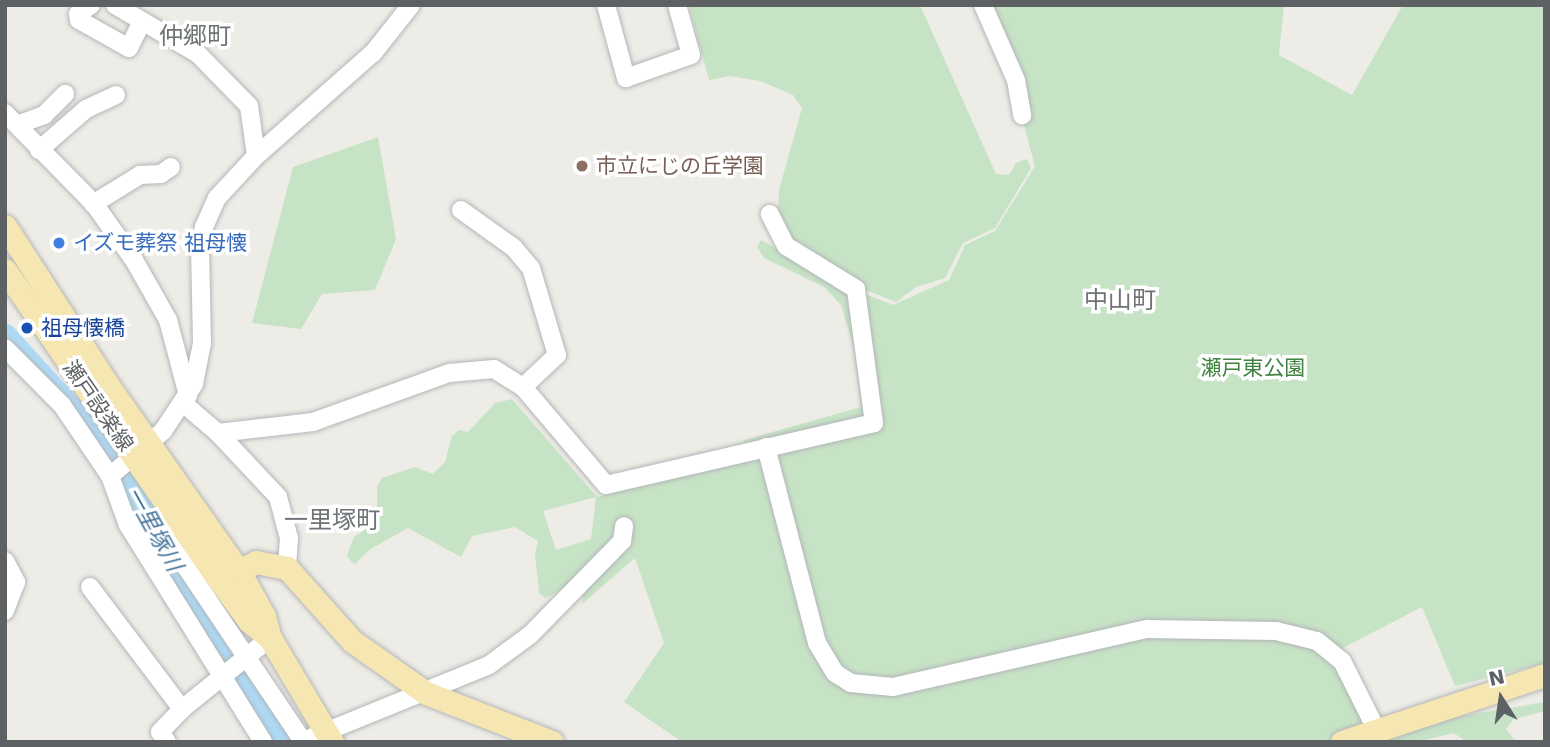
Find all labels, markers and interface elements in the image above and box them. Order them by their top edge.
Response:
district label: 仲郷町 [159,23,231,51]
place label: 市立にじの丘学園 [596,153,764,179]
marker: 市立にじの丘学園 [574,158,590,174]
place label: イズモ葬祭 祖母懐 [73,230,248,256]
marker: イズモ葬祭 祖母懐 [51,235,67,251]
district label: 中山町 [1084,287,1156,315]
place label: 祖母懐橋 [41,315,125,341]
marker: 祖母懐橋 [19,320,35,336]
park label: 瀬戸東公園 [1201,355,1305,381]
street label: 瀬戸設楽線 [58,356,138,456]
water label: 一里塚川 [120,482,188,576]
district label: 一里塚町 [284,507,380,535]
north arrow [1466,663,1536,733]
text: N [1487,665,1507,690]

